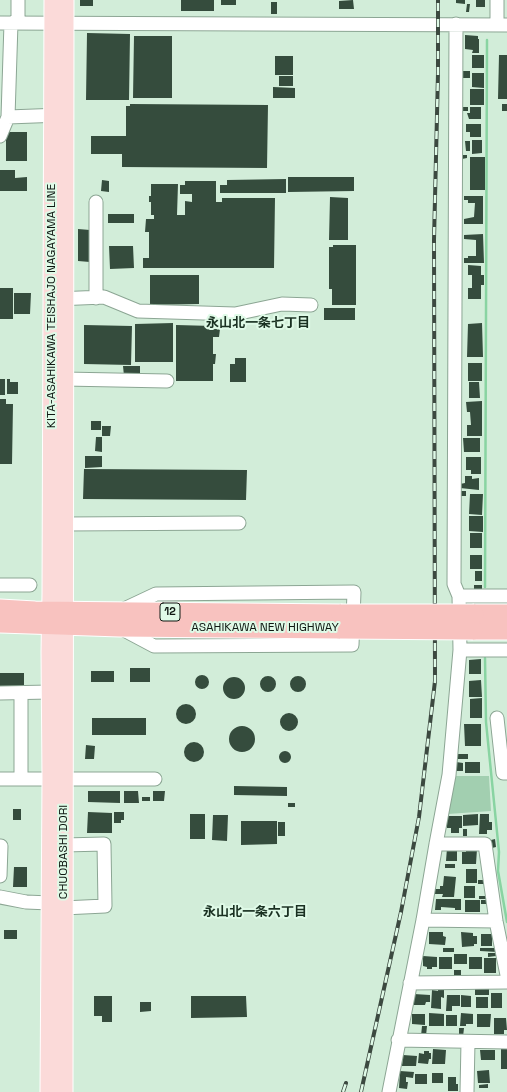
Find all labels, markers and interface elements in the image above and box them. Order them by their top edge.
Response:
street label: KITA-ASAHIKAWA TEISHAJO NAGAYAMA LINE [45,184,59,428]
district label: 永山北一条七丁目 [206,315,310,331]
road number: 12 [160,603,180,621]
street label: ASAHIKAWA NEW HIGHWAY [191,621,339,635]
street label: CHUOBASHI DORI [57,805,71,899]
district label: 永山北一条六丁目 [203,904,307,920]

